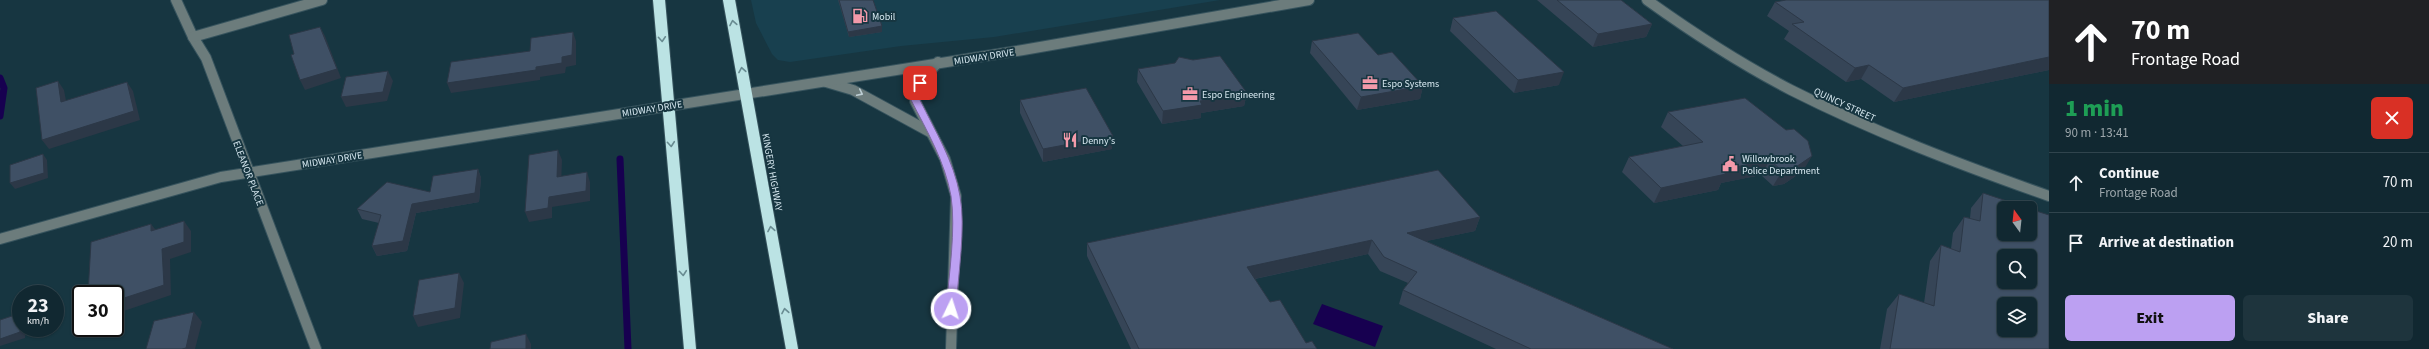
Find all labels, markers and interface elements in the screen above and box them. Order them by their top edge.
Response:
fuel station icon: Mobil [851,7,869,25]
place label: Mobil [872,10,896,24]
text: 70 m [2131,10,2190,50]
icon: ahead [2065,16,2117,68]
one-way arrow [730,20,738,26]
one-way arrow [657,36,666,42]
street label: MIDWAY DRIVE [953,45,1015,69]
text: Frontage Road [2131,47,2240,72]
one-way arrow [738,66,746,73]
pin [903,66,937,100]
icon: arrive [909,72,931,94]
office icon: Espo Systems [1361,74,1379,92]
place label: Espo Systems [1382,77,1439,91]
street label: QUINCY STREET [1811,84,1878,126]
office icon: Espo Engineering [1181,85,1199,103]
one-way arrow [856,88,863,96]
place label: Espo Engineering [1202,88,1275,102]
text: 1 min [2065,91,2124,126]
street label: MIDWAY DRIVE [621,97,683,121]
button: close [2371,97,2413,139]
text: 90 m · 13:41 [2065,124,2129,142]
restaurant icon: Denny's [1061,131,1079,149]
street label: KINGERY HIGHWAY [758,132,786,212]
place label: Denny's [1082,134,1115,148]
street label: ELEANOR PLACE [229,139,267,208]
one-way arrow [667,141,676,147]
street label: MIDWAY DRIVE [301,148,363,172]
place label: Willowbrook Police Department [1742,152,1820,178]
public building icon: Willowbrook Police Department [1721,155,1739,173]
text: Continue [2099,163,2159,184]
icon: ahead [2065,172,2087,194]
text: 70 m [2383,172,2413,193]
text: Frontage Road [2099,184,2178,202]
north arrow [1997,201,2037,241]
map controls [1997,201,2037,337]
one-way arrow [767,226,775,232]
icon: arrive [2065,232,2087,254]
text: Arrive at destination [2099,232,2234,253]
text: 20 m [2383,232,2413,253]
button: search [1997,249,2037,289]
one-way arrow [678,270,687,276]
speed limit sign: 30 [72,285,124,337]
position arrow [930,288,972,330]
text: 23 [27,292,49,320]
button: Exit [2065,295,2235,341]
button: Share [2243,295,2413,341]
button: layers [1997,297,2037,337]
one-way arrow [782,308,790,314]
text: km/h [27,314,49,328]

